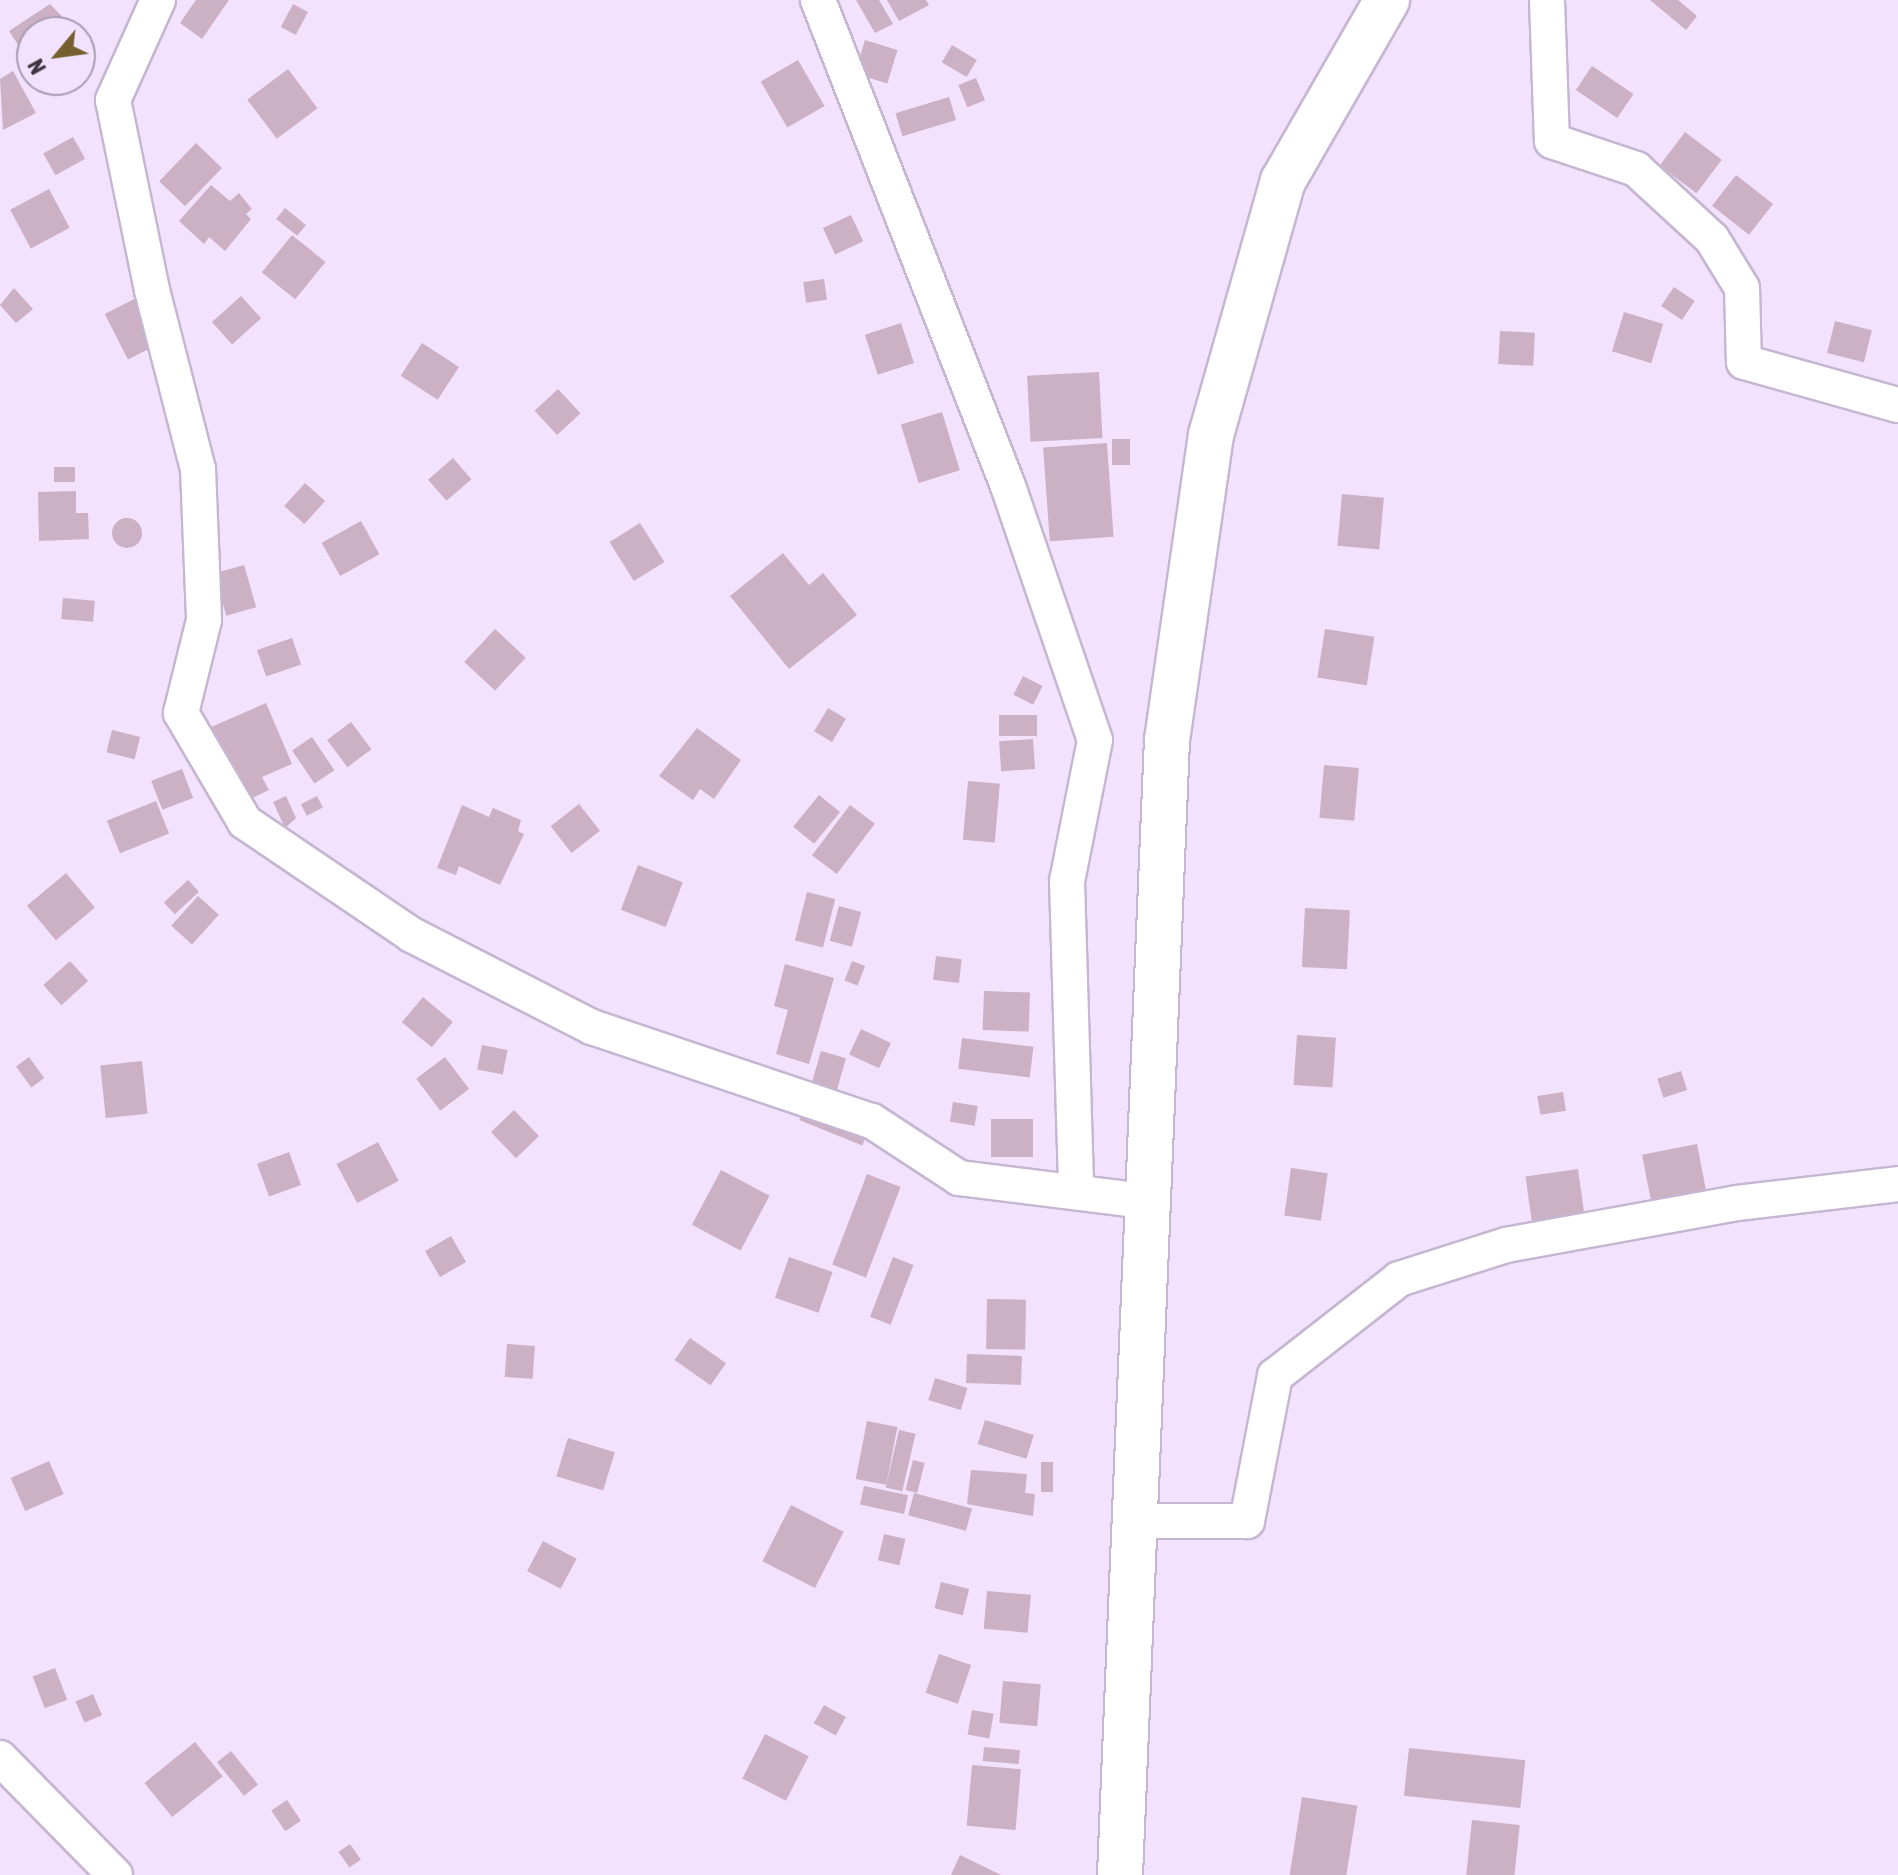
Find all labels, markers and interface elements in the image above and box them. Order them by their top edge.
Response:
north arrow [16,16,96,96]
text: N [22,55,51,79]

